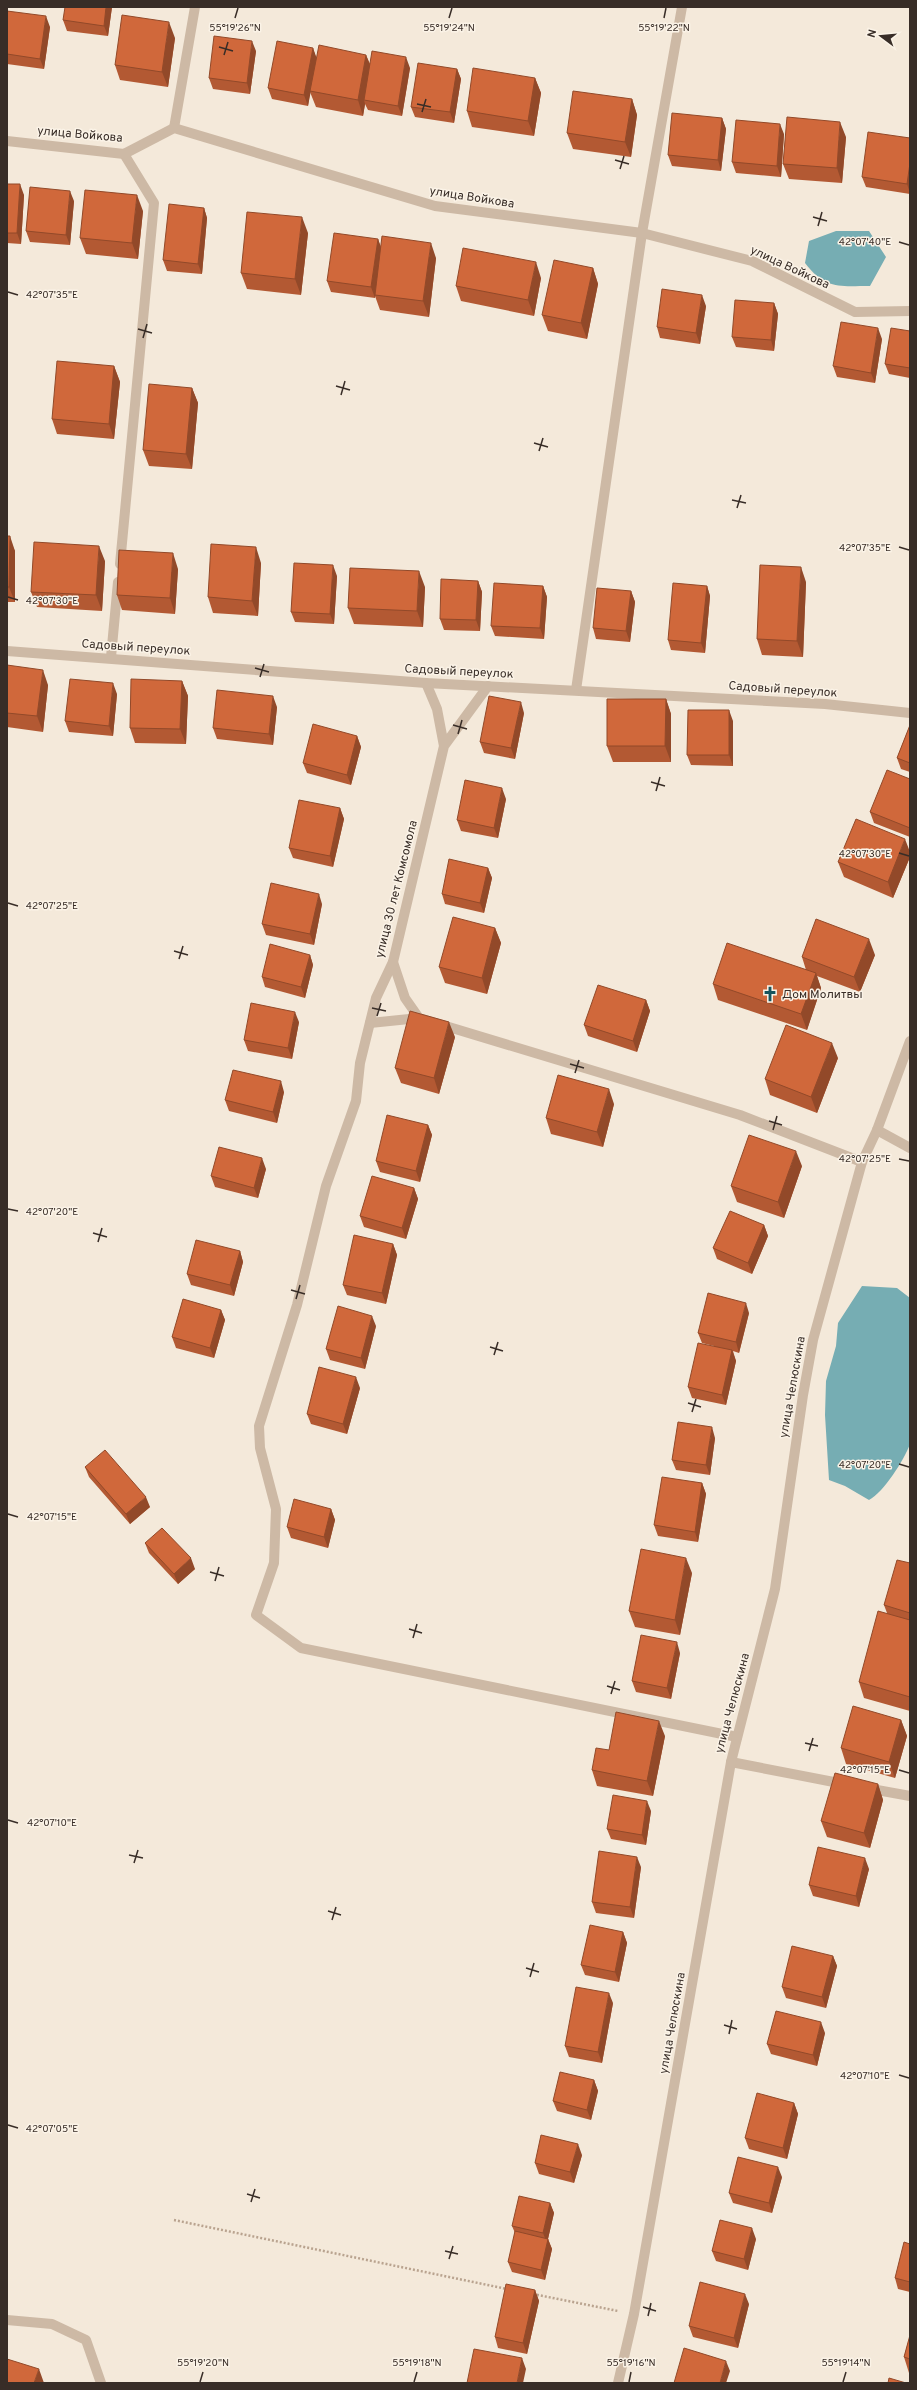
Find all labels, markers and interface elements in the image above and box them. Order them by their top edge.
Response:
north arrow [861,16,901,56]
text: 55°19'26"N [209,22,261,35]
text: 55°19'24"N [423,22,475,35]
text: 55°19'22"N [638,22,690,35]
text: N [865,28,880,39]
street label: улица Войкова [36,123,123,147]
street label: улица Войкова [428,183,515,213]
text: 42°07'40"E [839,236,891,249]
street label: улица Войкова [747,243,832,293]
text: 42°07'35"E [26,289,78,302]
text: 42°07'35"E [839,542,891,555]
text: 42°07'30"E [26,595,78,608]
street label: Садовый переулок [81,636,191,660]
street label: Садовый переулок [404,661,514,683]
street label: Садовый переулок [728,678,838,702]
street label: улица 30 лет Комсомола [372,819,422,960]
text: 42°07'30"E [839,848,891,861]
text: 42°07'25"E [26,900,78,913]
church icon: Дом Молитвы [761,985,779,1003]
place label: Дом Молитвы [782,987,862,1003]
text: 42°07'25"E [839,1153,891,1166]
text: 42°07'20"E [26,1206,78,1219]
street label: улица Челюскина [776,1335,810,1439]
text: 42°07'20"E [839,1459,891,1472]
text: 42°07'15"E [27,1511,77,1524]
street label: улица Челюскина [712,1651,754,1755]
text: 42°07'15"E [840,1764,890,1777]
text: 42°07'10"E [27,1817,77,1830]
street label: улица Челюскина [656,1971,690,2075]
text: 42°07'10"E [840,2070,890,2083]
text: 42°07'05"E [26,2123,78,2136]
text: 55°19'20"N [177,2357,229,2370]
text: 55°19'18"N [392,2357,442,2370]
text: 55°19'16"N [606,2357,656,2370]
text: 55°19'14"N [821,2357,871,2370]

